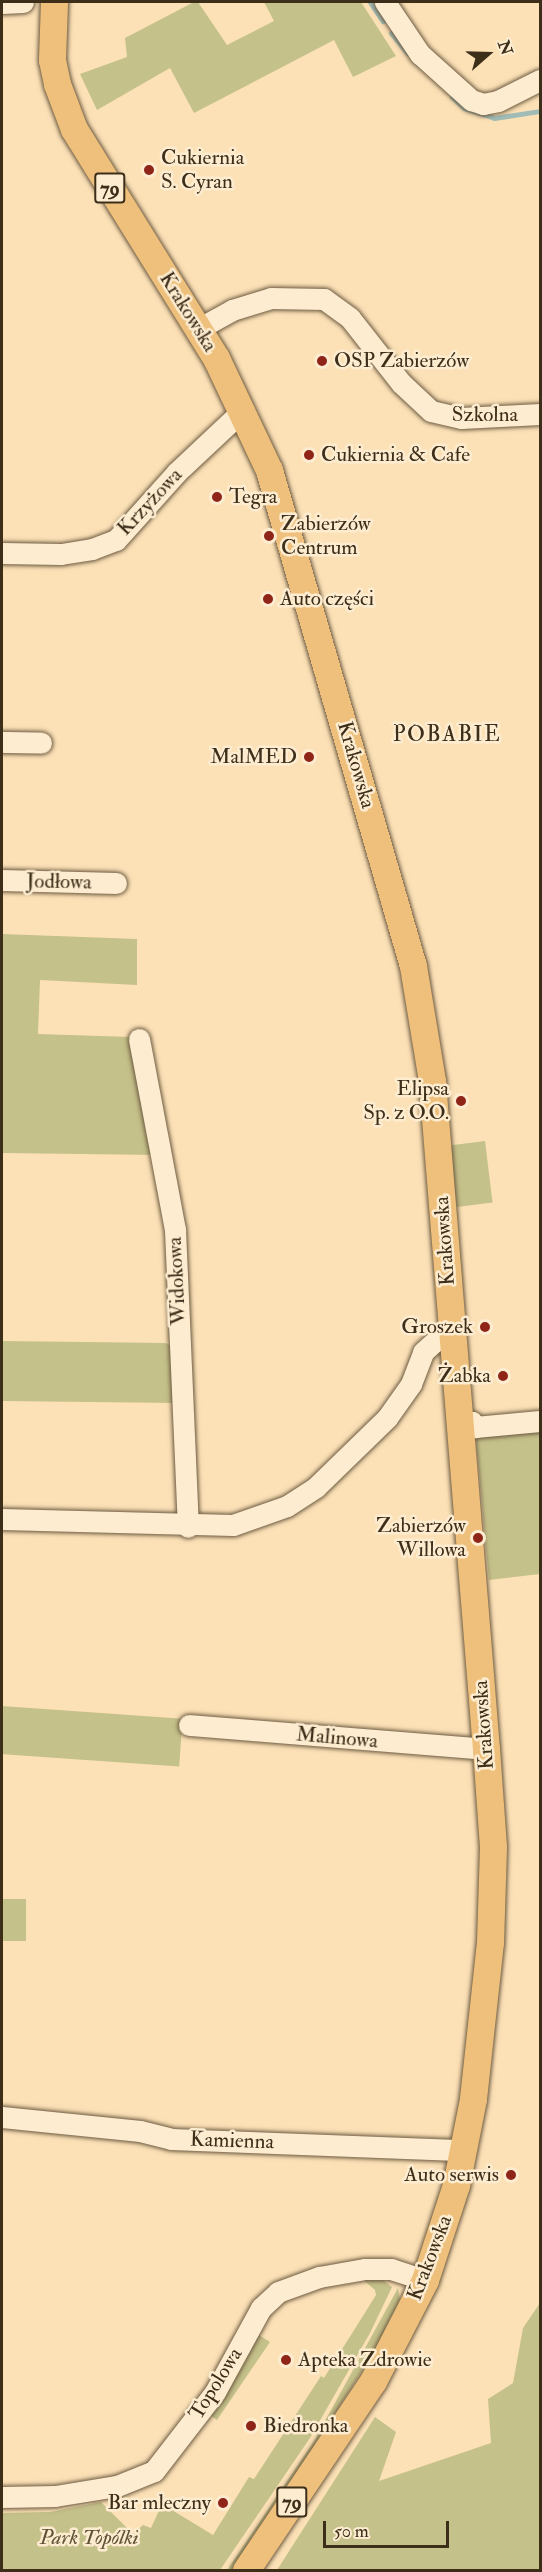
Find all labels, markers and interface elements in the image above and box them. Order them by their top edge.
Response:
north arrow [458,24,518,84]
text: N [493,38,517,58]
place label: Cukiernia S. Cyran [161,145,244,195]
marker: Cukiernia S. Cyran [142,163,156,177]
road number: 79 [94,171,126,205]
street label: Krakowska [154,267,222,357]
place label: OSP Zabierzów [334,348,469,374]
marker: OSP Zabierzów [315,354,329,368]
street label: Szkolna [452,402,518,428]
place label: Cukiernia & Cafe [321,442,470,468]
marker: Cukiernia & Cafe [302,448,316,462]
street label: Krzyżowa [112,463,188,541]
place label: Tegra [229,484,278,510]
marker: Tegra [210,490,224,504]
place label: Zabierzów Centrum [281,511,371,561]
marker: Zabierzów Centrum [262,529,276,543]
place label: Auto części [280,586,374,612]
marker: Auto części [261,592,275,606]
street label: Krakowska [332,719,380,811]
district label: POBABIE [393,722,501,748]
place label: MalMED [210,744,297,770]
marker: MalMED [302,750,316,764]
street label: Jodłowa [26,869,92,895]
place label: Elipsa Sp. z O.O. [363,1076,449,1126]
marker: Elipsa Sp. z O.O. [454,1094,468,1108]
street label: Krakowska [429,1196,461,1286]
street label: Widokowa [162,1236,192,1326]
place label: Groszek [401,1314,473,1340]
marker: Groszek [478,1320,492,1334]
place label: Żabka [438,1363,491,1389]
marker: Żabka [496,1369,510,1383]
place label: Zabierzów Willowa [376,1513,466,1563]
marker: Zabierzów Willowa [471,1531,485,1545]
street label: Krakowska [468,1680,500,1770]
street label: Malinowa [295,1722,379,1754]
street label: Kamienna [190,2127,274,2155]
place label: Auto serwis [404,2162,499,2188]
marker: Auto serwis [504,2168,518,2182]
street label: Krakowska [402,2212,458,2304]
street label: Topolowa [184,2343,248,2425]
place label: Apteka Zdrowie [298,2347,432,2373]
marker: Apteka Zdrowie [279,2353,293,2367]
place label: Biedronka [263,2413,348,2439]
marker: Biedronka [244,2419,258,2433]
road number: 79 [276,2485,308,2519]
place label: Bar mleczny [108,2490,211,2516]
marker: Bar mleczny [216,2496,230,2510]
scale bar [326,2509,452,2547]
text: 50 m [334,2520,369,2543]
park label: Park Topólki [39,2525,139,2551]

